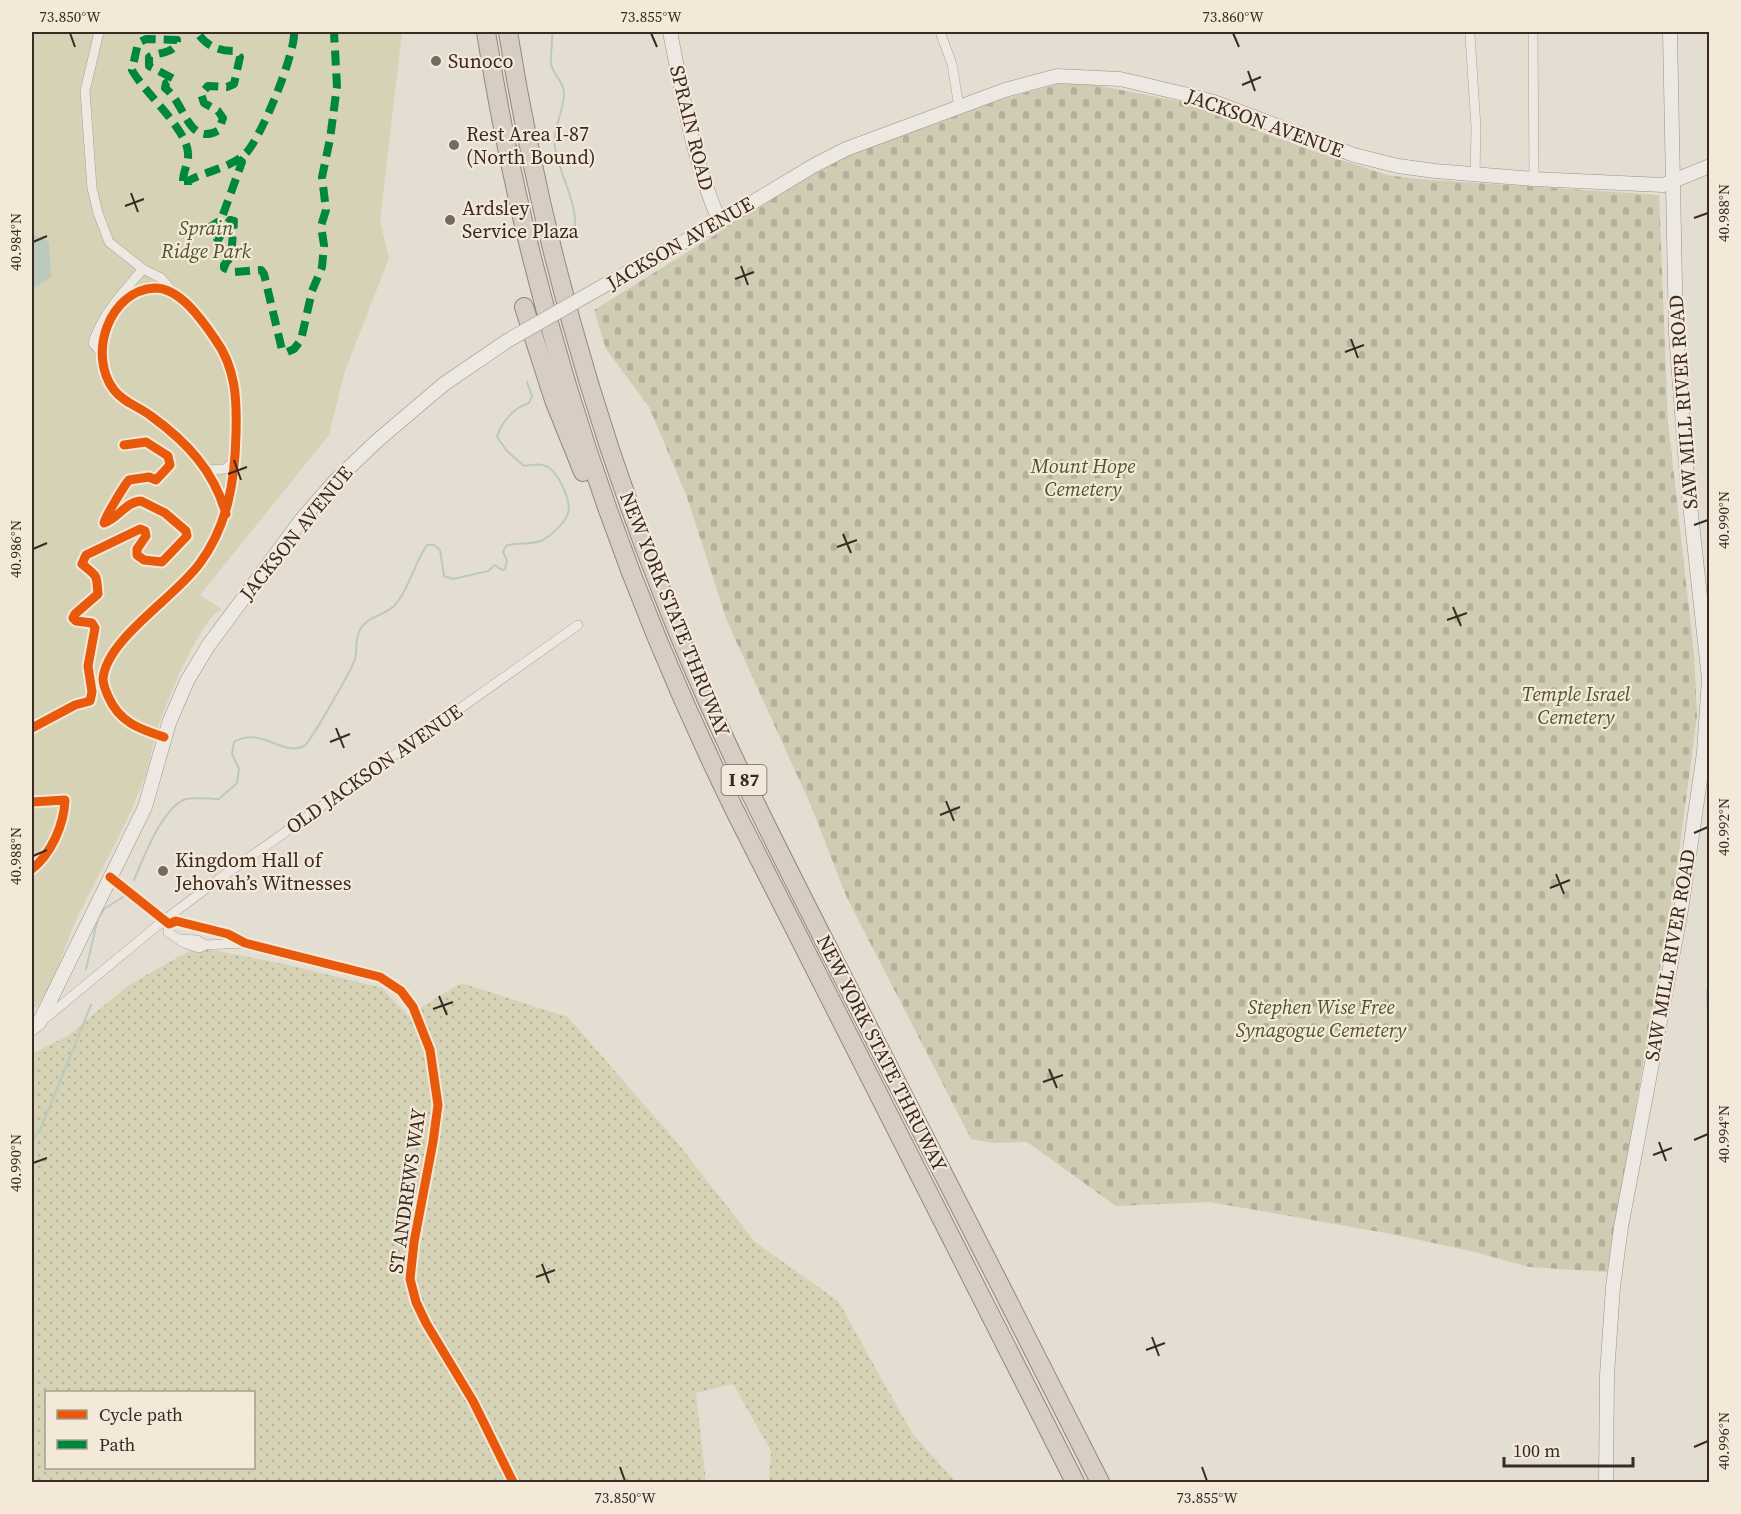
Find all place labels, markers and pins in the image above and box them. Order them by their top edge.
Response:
place label: Sunoco [448,47,514,75]
marker: Sunoco [429,54,443,68]
place label: Rest Area I-87 (North Bound) [466,120,596,171]
marker: Rest Area I-87 (North Bound) [447,138,461,152]
place label: Ardsley Service Plaza [462,194,580,245]
marker: Ardsley Service Plaza [443,213,457,227]
place label: Kingdom Hall of Jehovah’s Witnesses [174,846,351,897]
marker: Kingdom Hall of Jehovah’s Witnesses [156,864,170,878]

